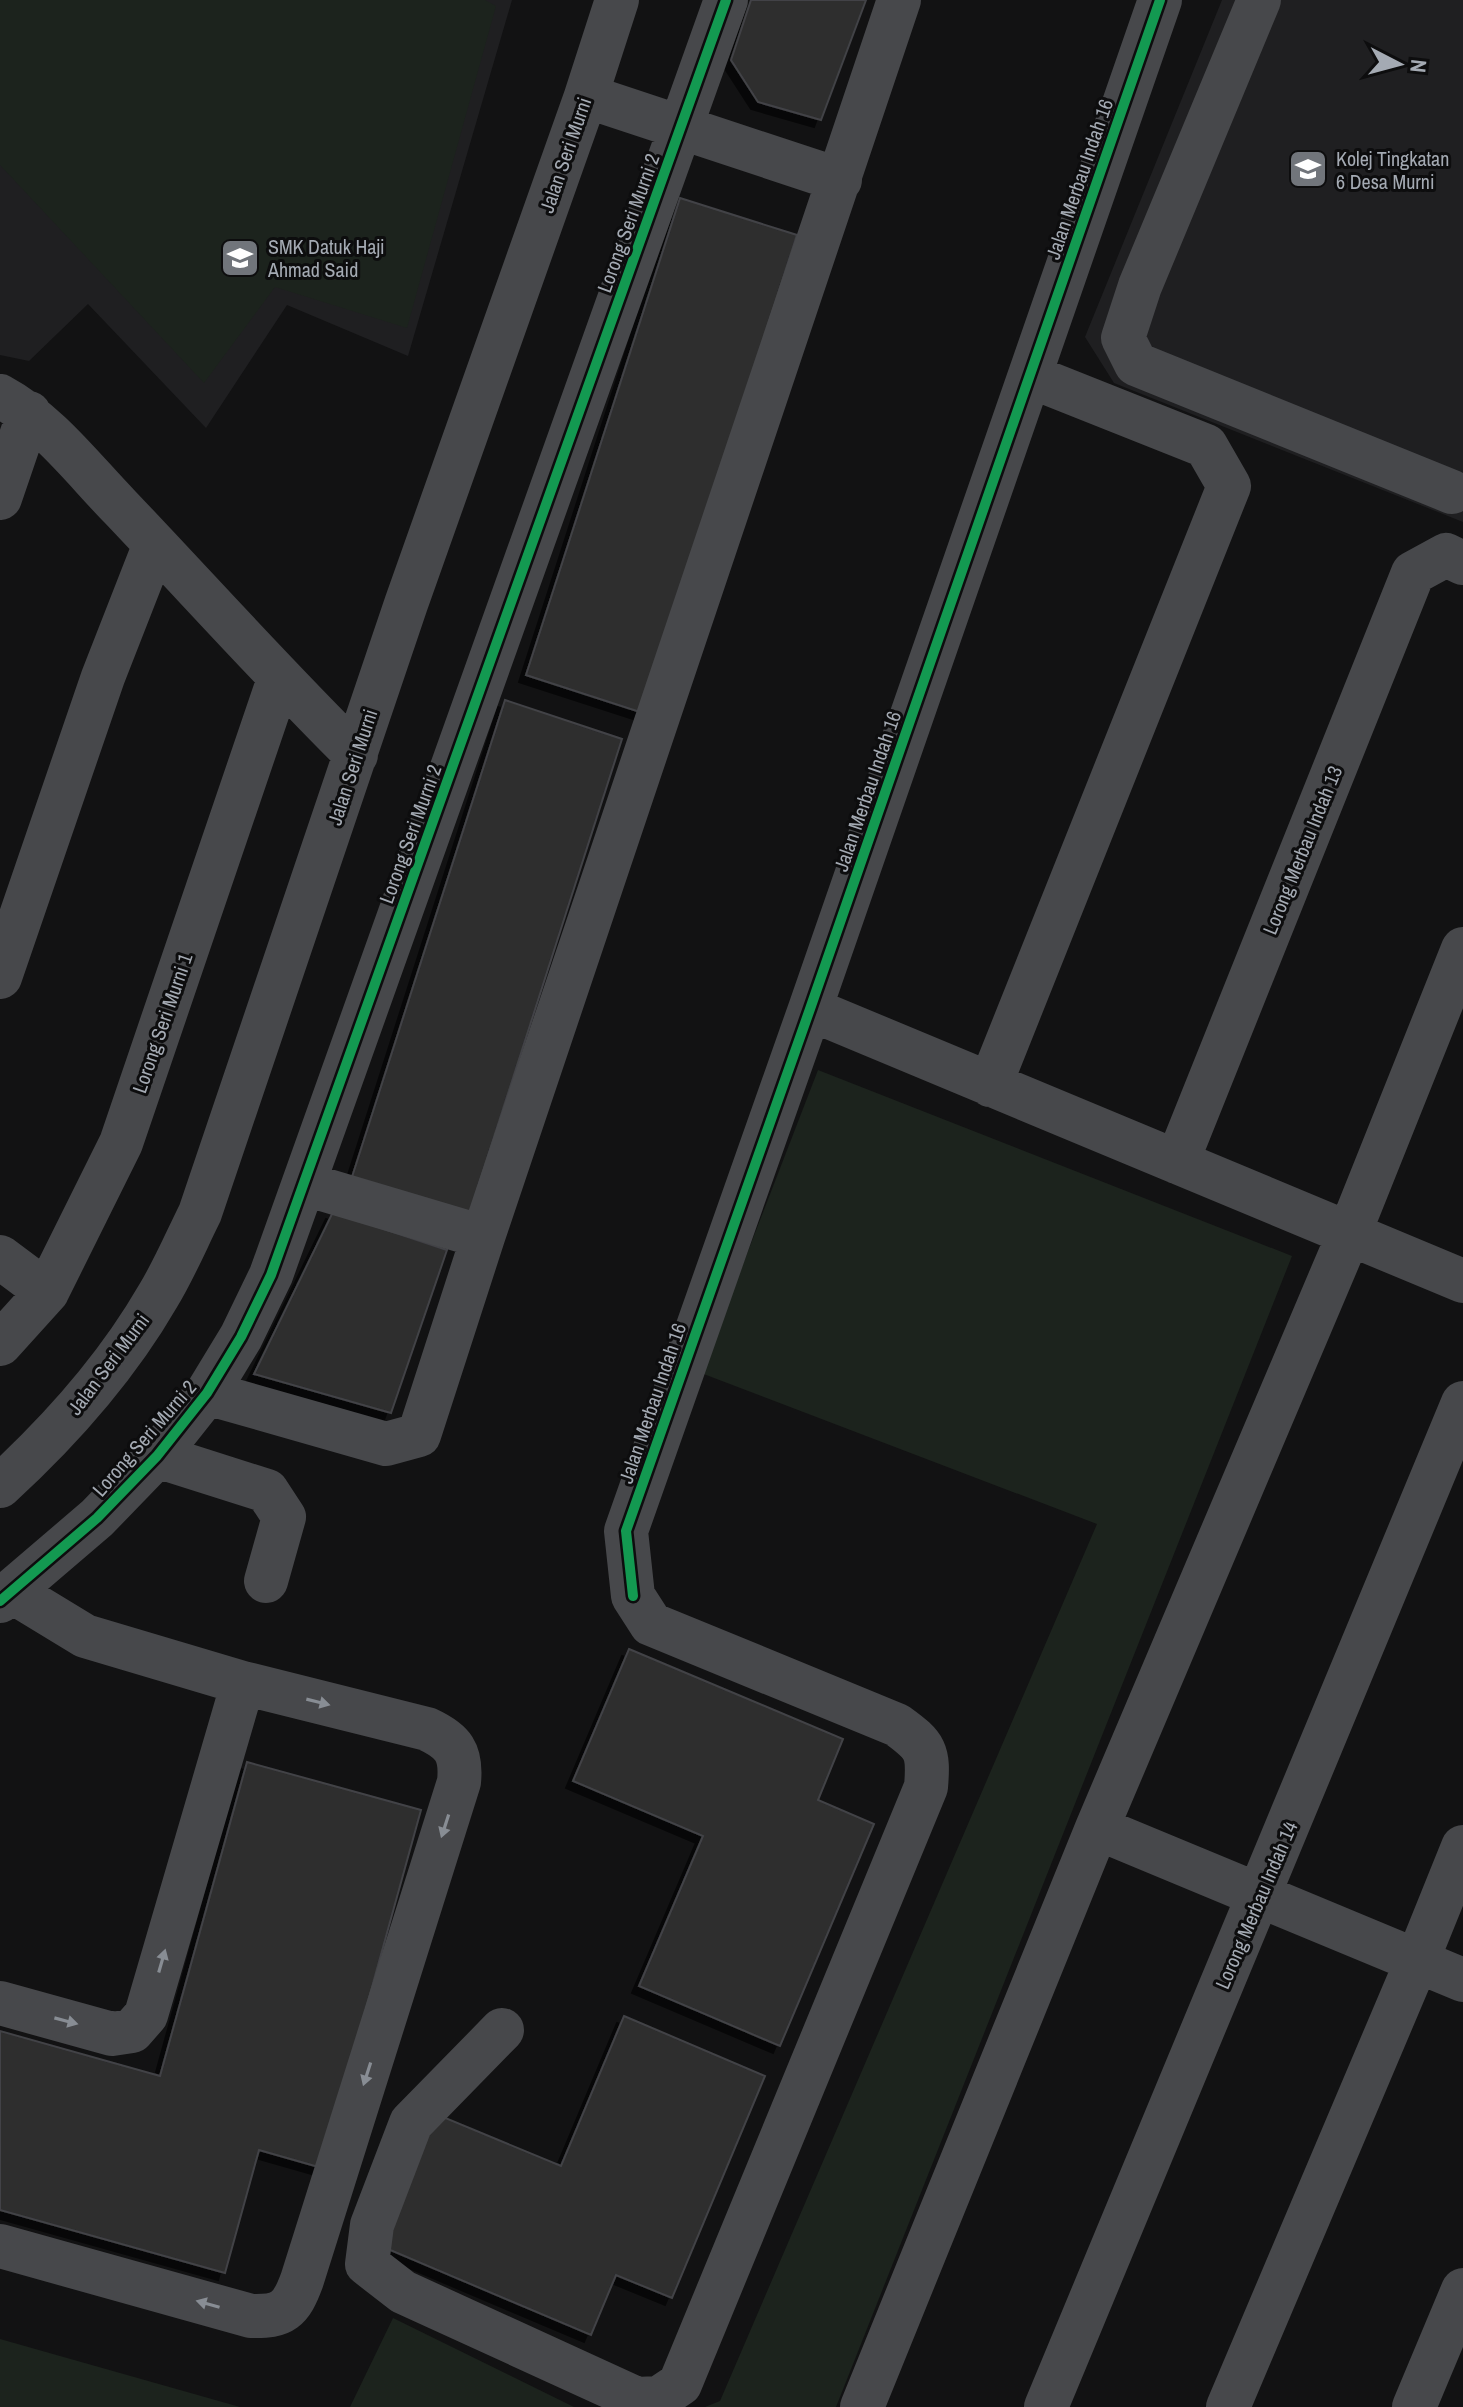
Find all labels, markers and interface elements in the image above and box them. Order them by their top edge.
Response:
north arrow [1359,24,1439,104]
text: N [1403,58,1434,74]
street label: Jalan Seri Murni [533,94,597,216]
street label: Jalan Merbau Indah 16 [1039,95,1119,263]
place label: Kolej Tingkatan 6 Desa Murni [1336,145,1449,195]
school or university icon: Kolej Tingkatan 6 Desa Murni [1287,148,1329,190]
street label: Lorong Seri Murni 2 [590,150,666,296]
place label: SMK Datuk Haji Ahmad Said [267,233,385,283]
school or university icon: SMK Datuk Haji Ahmad Said [219,237,261,279]
street label: Jalan Seri Murni [321,706,383,828]
street label: Jalan Merbau Indah 16 [827,707,907,875]
street label: Lorong Seri Murni 2 [372,761,448,907]
street label: Lorong Merbau Indah 13 [1256,762,1348,938]
street label: Lorong Seri Murni 1 [125,950,199,1096]
street label: Jalan Seri Murni [61,1308,155,1420]
street label: Jalan Merbau Indah 16 [612,1319,692,1487]
street label: Lorong Seri Murni 2 [86,1374,202,1502]
one-way arrow [306,1696,331,1708]
one-way arrow [439,1814,451,1838]
street label: Lorong Merbau Indah 14 [1208,1817,1304,1993]
one-way arrow [156,1948,169,1972]
one-way arrow [54,2015,78,2028]
one-way arrow [360,2062,373,2086]
one-way arrow [195,2297,220,2309]

